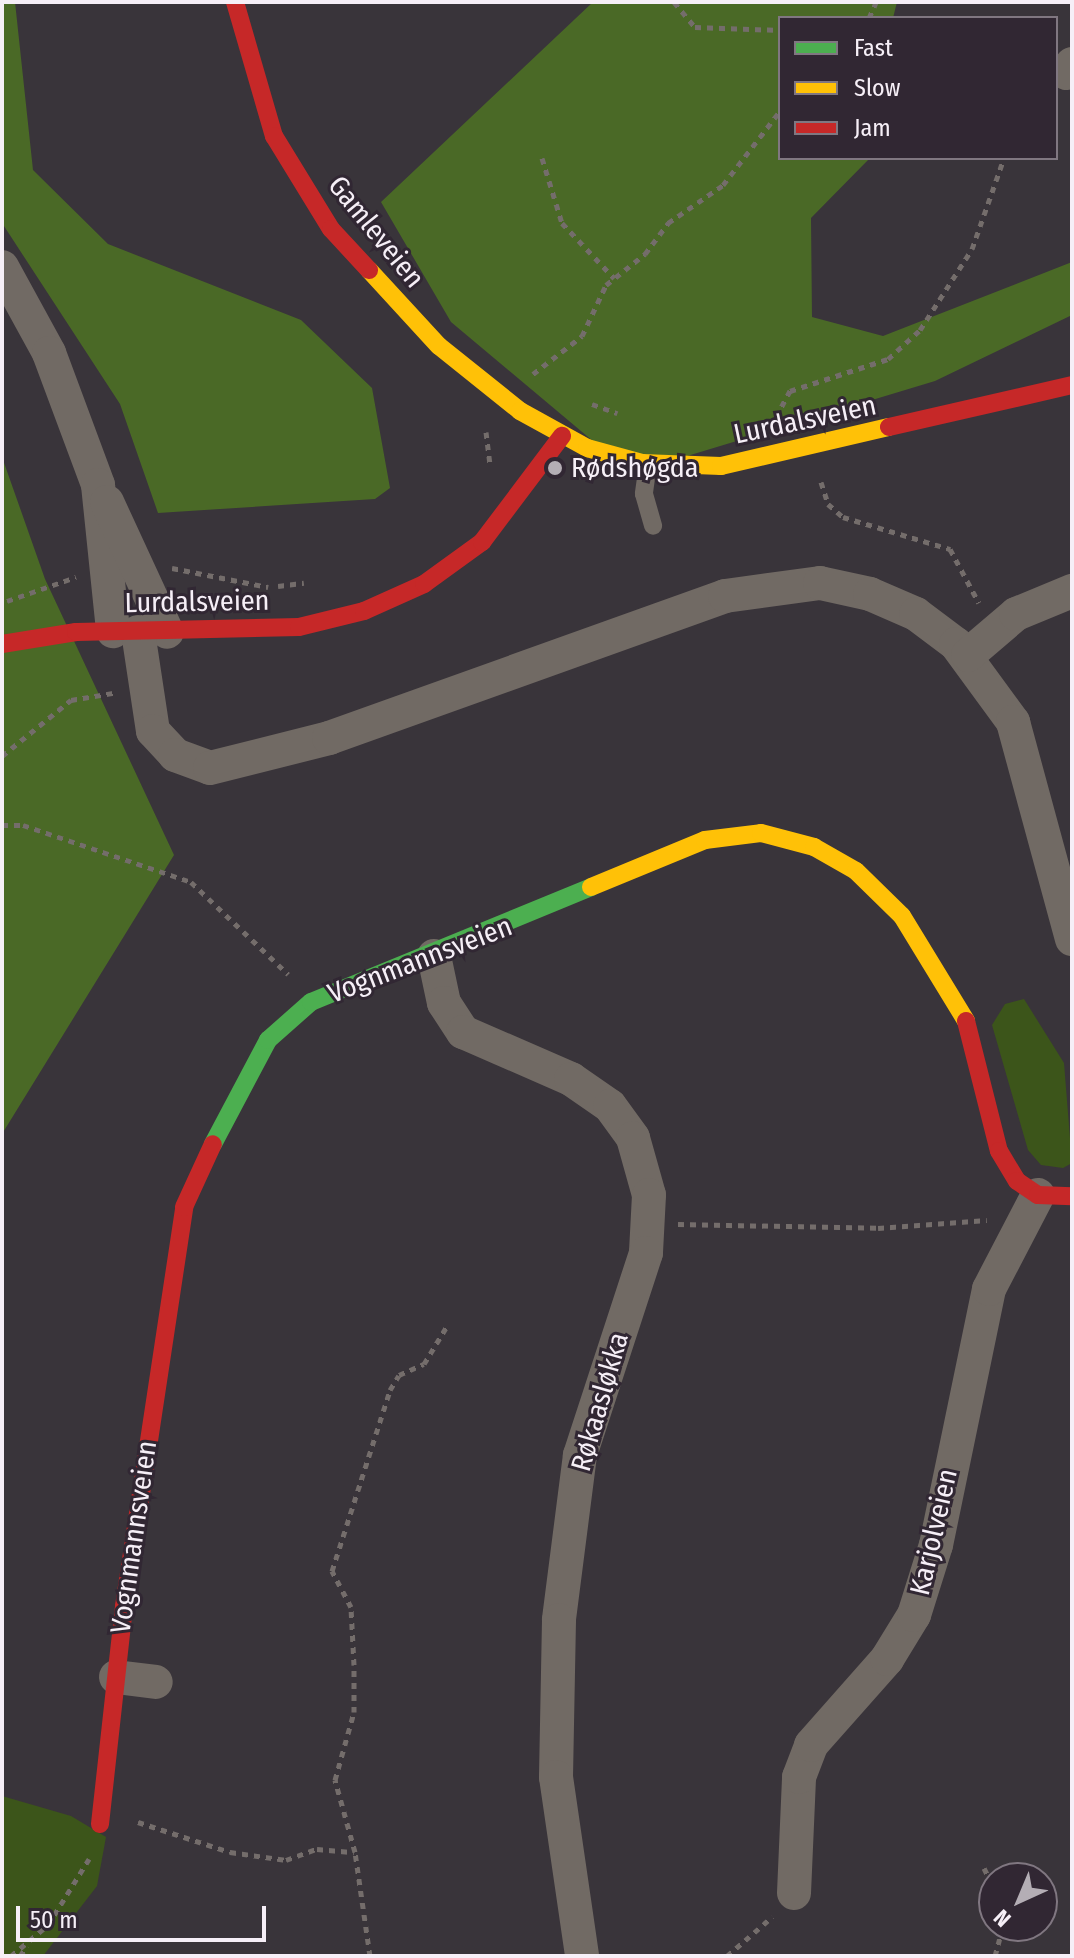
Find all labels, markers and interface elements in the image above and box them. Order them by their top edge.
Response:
legend [778,16,1058,160]
text: Fast [854,34,893,62]
text: Slow [854,74,900,102]
text: Jam [854,114,891,142]
street label: Gamleveien [321,169,431,295]
street label: Lurdalsveien [731,389,879,451]
place label: Rødshøgda [571,451,698,485]
marker: Rødshøgda [546,459,564,477]
street label: Lurdalsveien [124,584,270,620]
street label: Vognmannsveien [323,909,517,1011]
street label: Røkaasløkka [564,1329,636,1475]
street label: Vognmannsveien [104,1438,164,1636]
street label: Karjolveien [903,1466,965,1598]
north arrow [978,1862,1058,1942]
scale bar [20,1890,270,1940]
text: N [988,1904,1016,1932]
text: 50 m [30,1906,78,1934]

